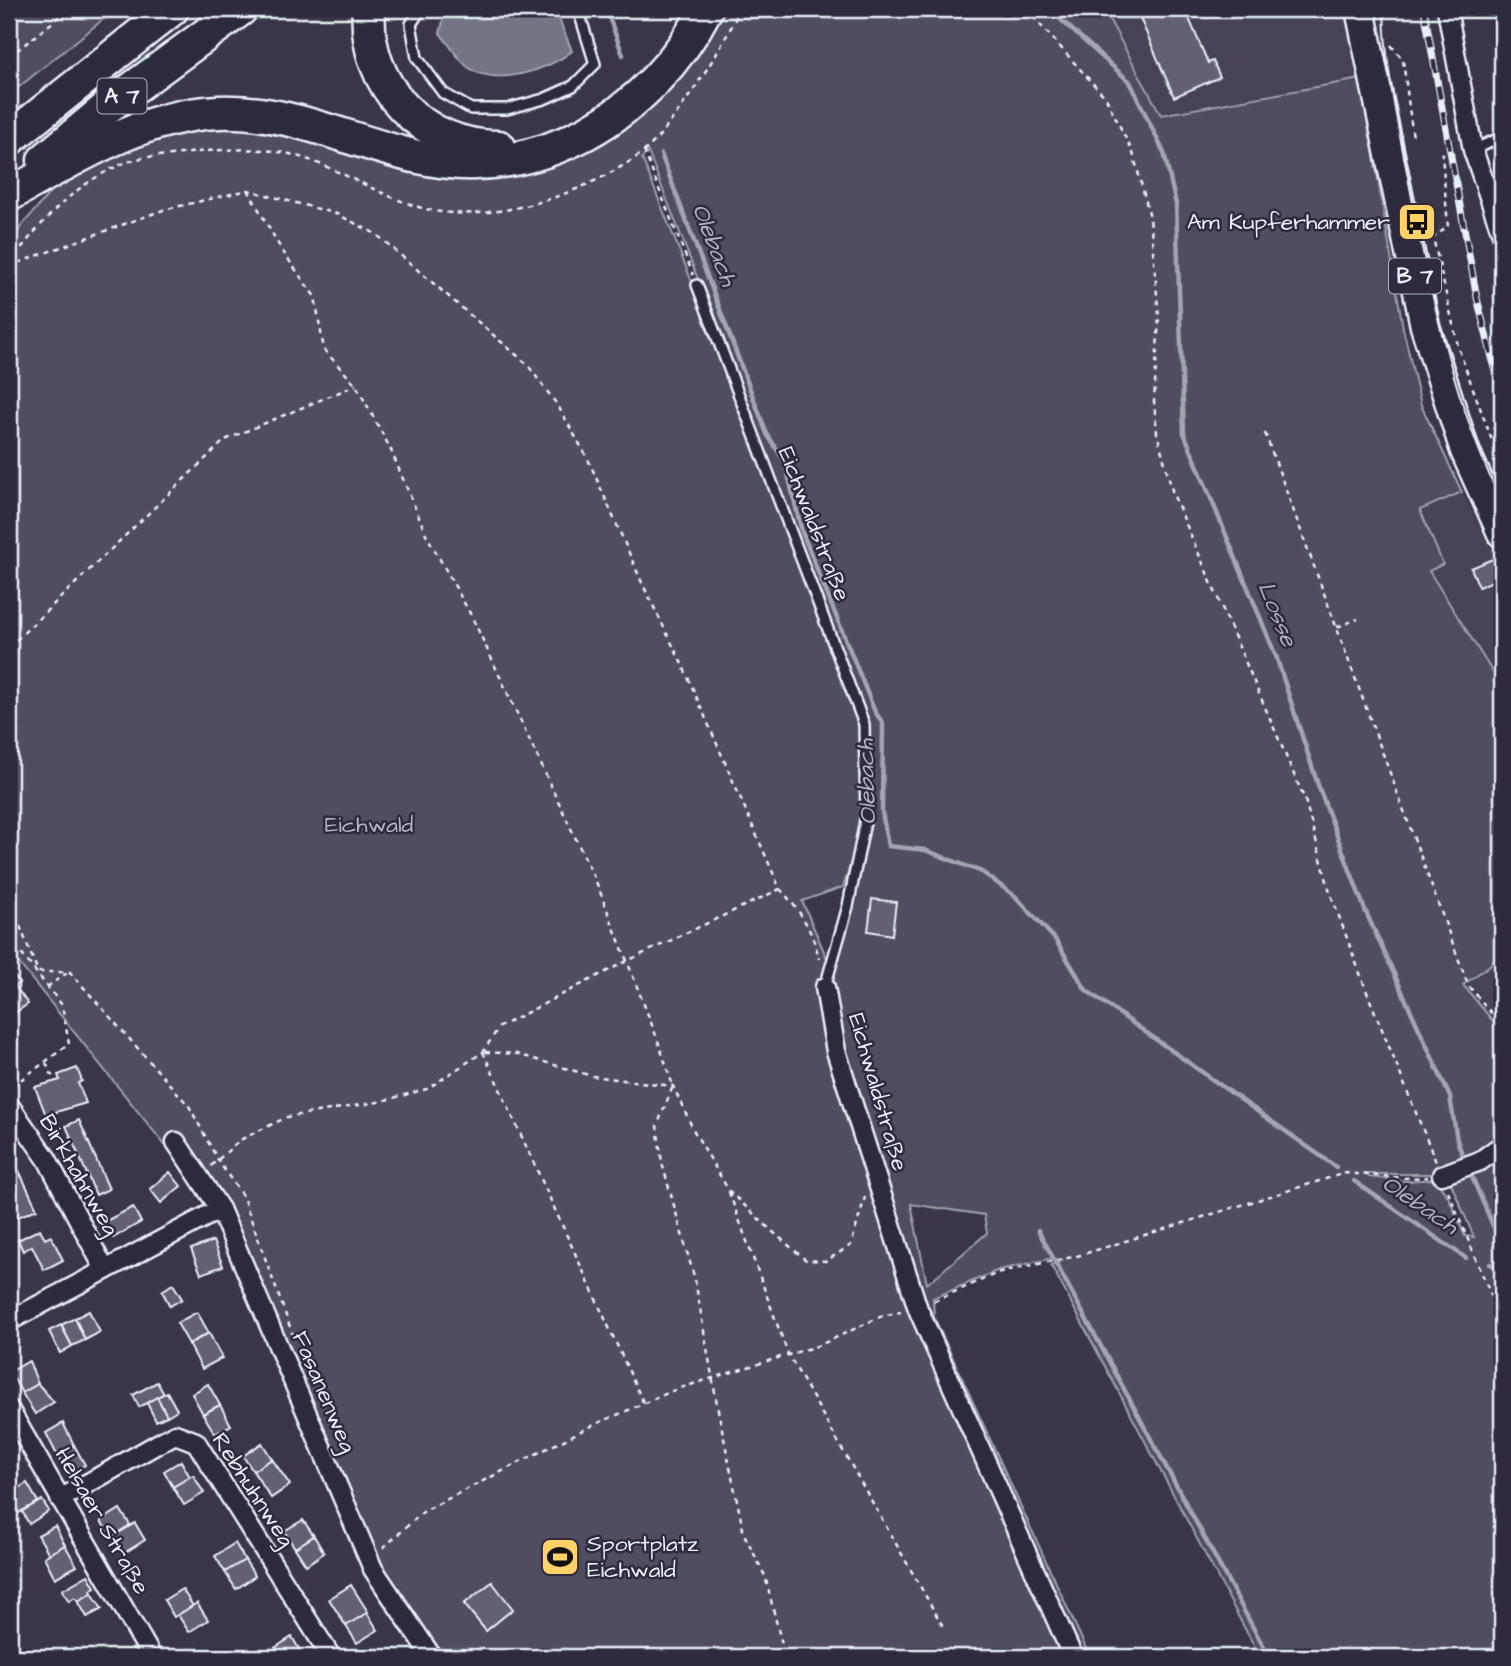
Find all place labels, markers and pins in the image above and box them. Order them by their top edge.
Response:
bus stop icon: Am Kupferhammer [1396,201,1438,243]
place label: Am Kupferhammer [1187,206,1390,238]
place label: Sportplatz Eichwald [587,1528,699,1586]
sports icon: Sportplatz Eichwald [539,1536,581,1578]

